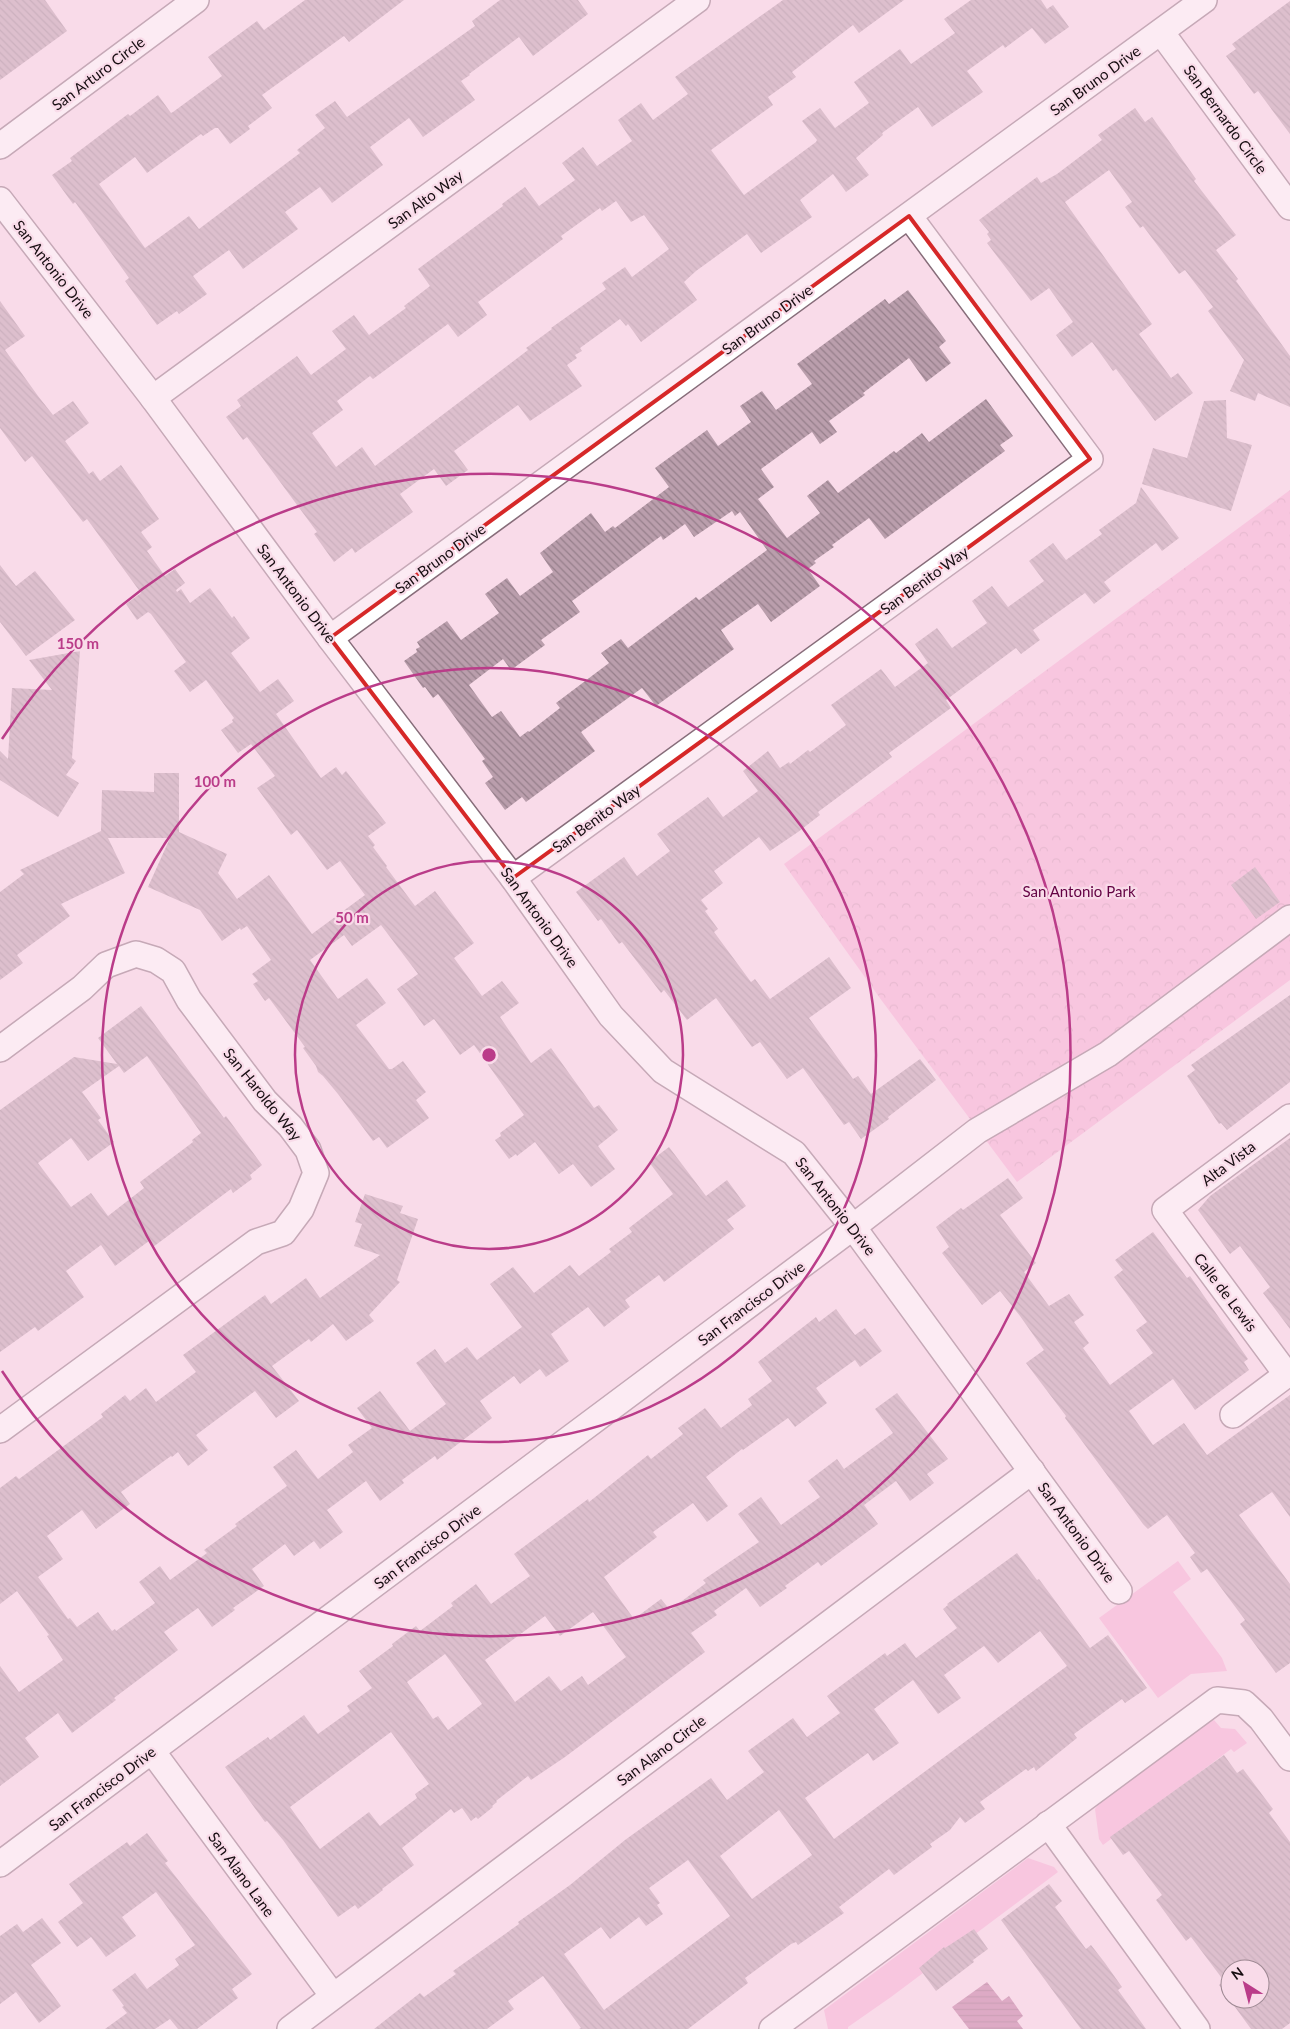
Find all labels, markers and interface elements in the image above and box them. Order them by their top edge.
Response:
street label: San Arturo Circle [48,32,148,114]
street label: San Bruno Drive [1046,41,1144,119]
street label: San Bernardo Circle [1181,61,1271,177]
street label: San Alto Way [384,166,466,232]
street label: San Antonio Drive [10,216,98,322]
street label: San Bruno Drive [718,280,816,358]
street label: San Bruno Drive [391,519,489,597]
street label: San Antonio Drive [254,540,340,646]
street label: San Benito Way [876,542,972,618]
text: 150 m [57,634,99,652]
text: 100 m [194,772,236,790]
street label: San Benito Way [548,780,644,856]
street label: San Antonio Drive [498,863,582,971]
park label: San Antonio Park [1022,882,1136,900]
text: 50 m [335,908,369,926]
street label: San Haroldo Way [220,1044,306,1144]
centre of rings [480,1046,498,1064]
street label: Alta Vista [1197,1137,1259,1189]
street label: San Antonio Drive [792,1153,880,1259]
street label: Calle de Lewis [1191,1249,1261,1335]
street label: San Francisco Drive [694,1257,808,1349]
street label: San Antonio Drive [1035,1478,1119,1586]
street label: San Francisco Drive [370,1500,484,1592]
street label: San Alano Circle [613,1711,709,1789]
street label: San Francisco Drive [45,1742,159,1834]
street label: San Alano Lane [205,1828,279,1920]
north arrow [1220,1959,1270,2009]
text: N [1228,1963,1246,1983]

